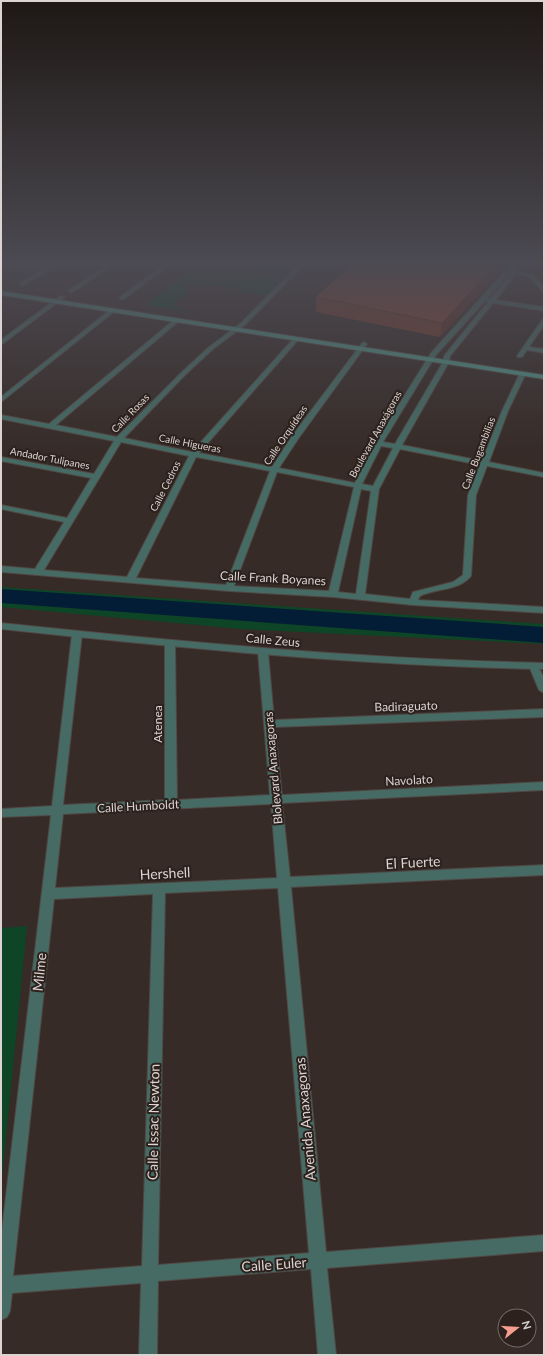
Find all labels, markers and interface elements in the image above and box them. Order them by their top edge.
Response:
street label: Boulevard Anaxágoras [346,389,404,479]
street label: Calle Rosas [109,391,151,435]
street label: Calle Orquídeas [261,403,309,467]
street label: Calle Bugambilias [459,415,497,491]
street label: Calle Higueras [158,431,222,455]
street label: Andador Tulipanes [9,444,91,472]
street label: Calle Cedros [147,459,183,513]
street label: Calle Frank Boyanes [220,568,326,588]
street label: Calle Zeus [245,630,301,650]
street label: Badiraguato [374,697,438,715]
street label: Atenea [150,705,165,743]
street label: Blolevard Anaxagoras [261,711,285,825]
street label: Navolato [385,771,433,789]
street label: Calle Humboldt [97,796,180,816]
street label: El Fuerte [385,852,441,872]
street label: Hershell [139,863,191,883]
street label: Milme [29,952,49,992]
street label: Avenida Anaxagoras [291,1057,319,1181]
street label: Calle Issac Newton [143,1064,163,1180]
street label: Calle Euler [241,1253,307,1275]
north arrow [497,1308,537,1348]
text: N [520,1319,534,1331]

